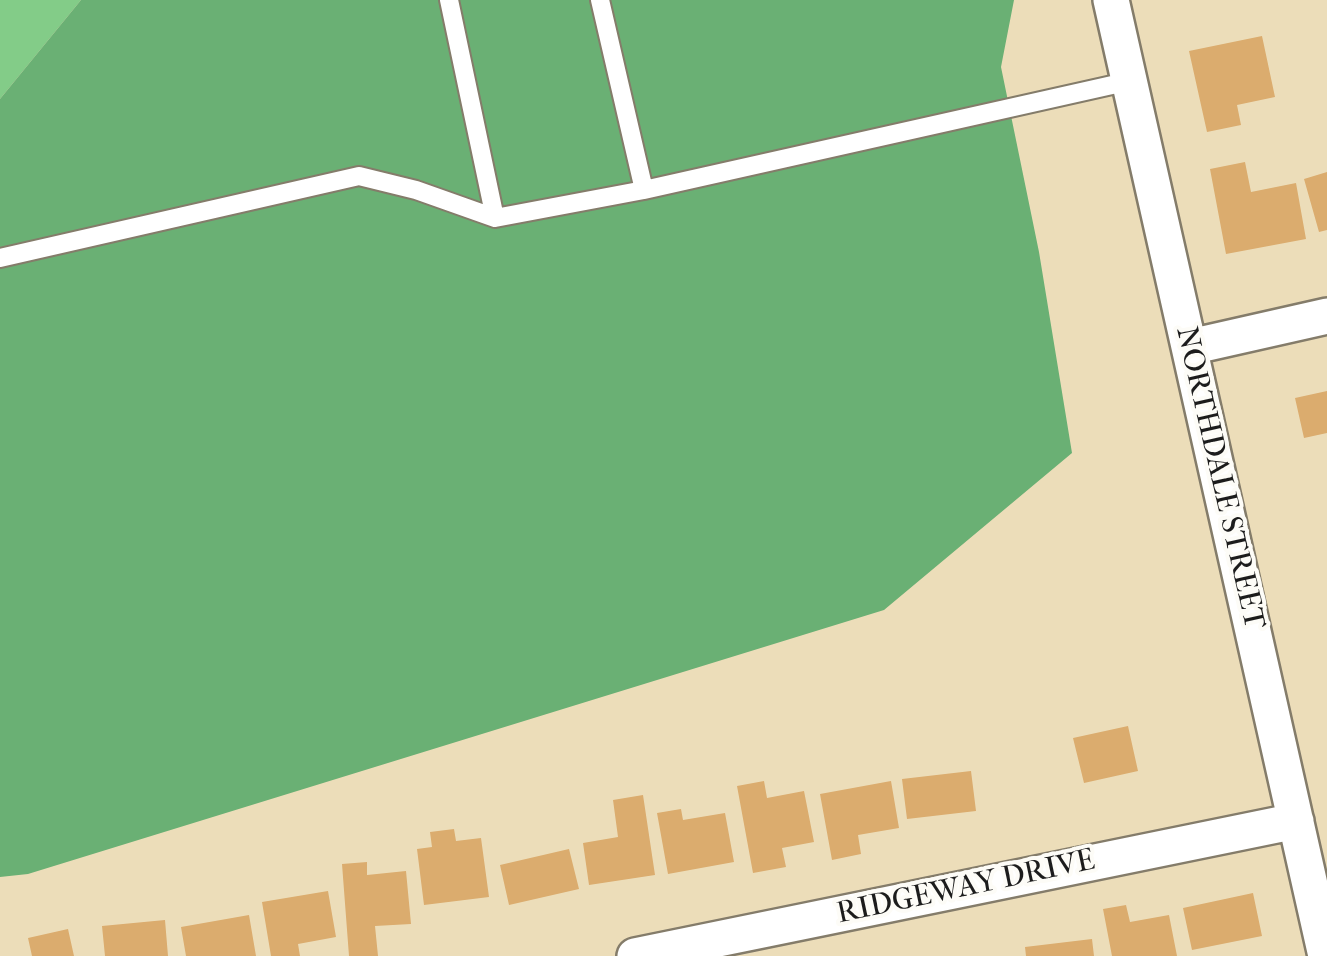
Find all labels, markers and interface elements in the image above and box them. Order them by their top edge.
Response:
street label: NORTHDALE STREET [1167,323,1271,633]
street label: RIDGEWAY DRIVE [834,843,1098,933]

